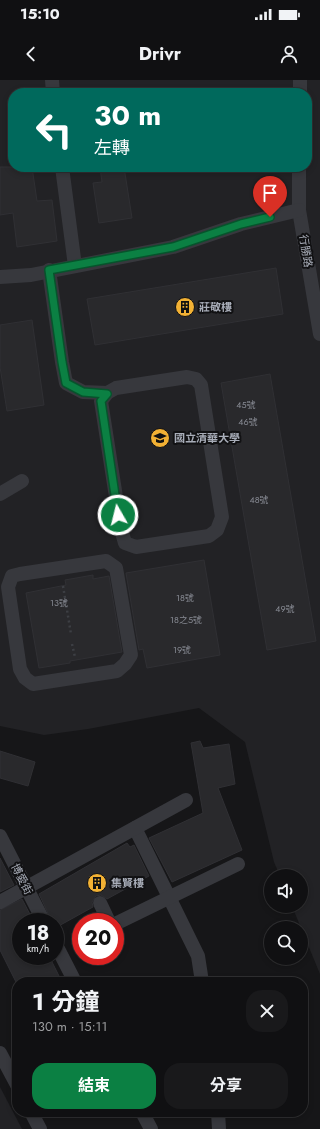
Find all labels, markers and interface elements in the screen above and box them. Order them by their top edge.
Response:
text: 15:10 [20,3,60,25]
text: Drivr [139,41,181,67]
icon: back [20,43,42,65]
icon: person [278,43,300,65]
text: 30 m [94,95,161,136]
icon: left [28,104,80,156]
text: 左轉 [94,135,130,161]
pin [253,176,287,217]
icon: arrive [259,182,281,204]
street label: 行勝路 [296,233,316,269]
building icon: 莊敬樓 [174,296,196,318]
place label: 莊敬樓 [199,299,232,315]
house number: 45號 [236,398,256,411]
house number: 46號 [238,415,258,428]
school or university icon: 國立清華大學 [149,427,171,449]
place label: 國立清華大學 [174,430,240,446]
house number: 48號 [249,493,269,506]
position arrow [97,494,139,536]
house number: 18號 [176,591,194,604]
house number: 13號 [50,596,68,609]
house number: 49號 [275,602,295,615]
house number: 18之5號 [170,613,202,626]
house number: 19號 [173,643,191,656]
street label: 博愛街 [7,861,37,897]
map controls [264,869,308,965]
button: sound [264,869,308,913]
building icon: 集賢樓 [86,872,108,894]
place label: 集賢樓 [111,875,144,891]
speed limit sign: 20 [72,913,124,965]
text: 18 [27,919,49,948]
button: search [264,921,308,965]
text: km/h [27,941,49,956]
text: 1 分鐘 [32,984,99,1019]
button: close [246,990,288,1032]
text: 130 m · 15:11 [32,1017,107,1036]
button: 結束 [32,1063,156,1109]
button: 分享 [164,1063,288,1109]

